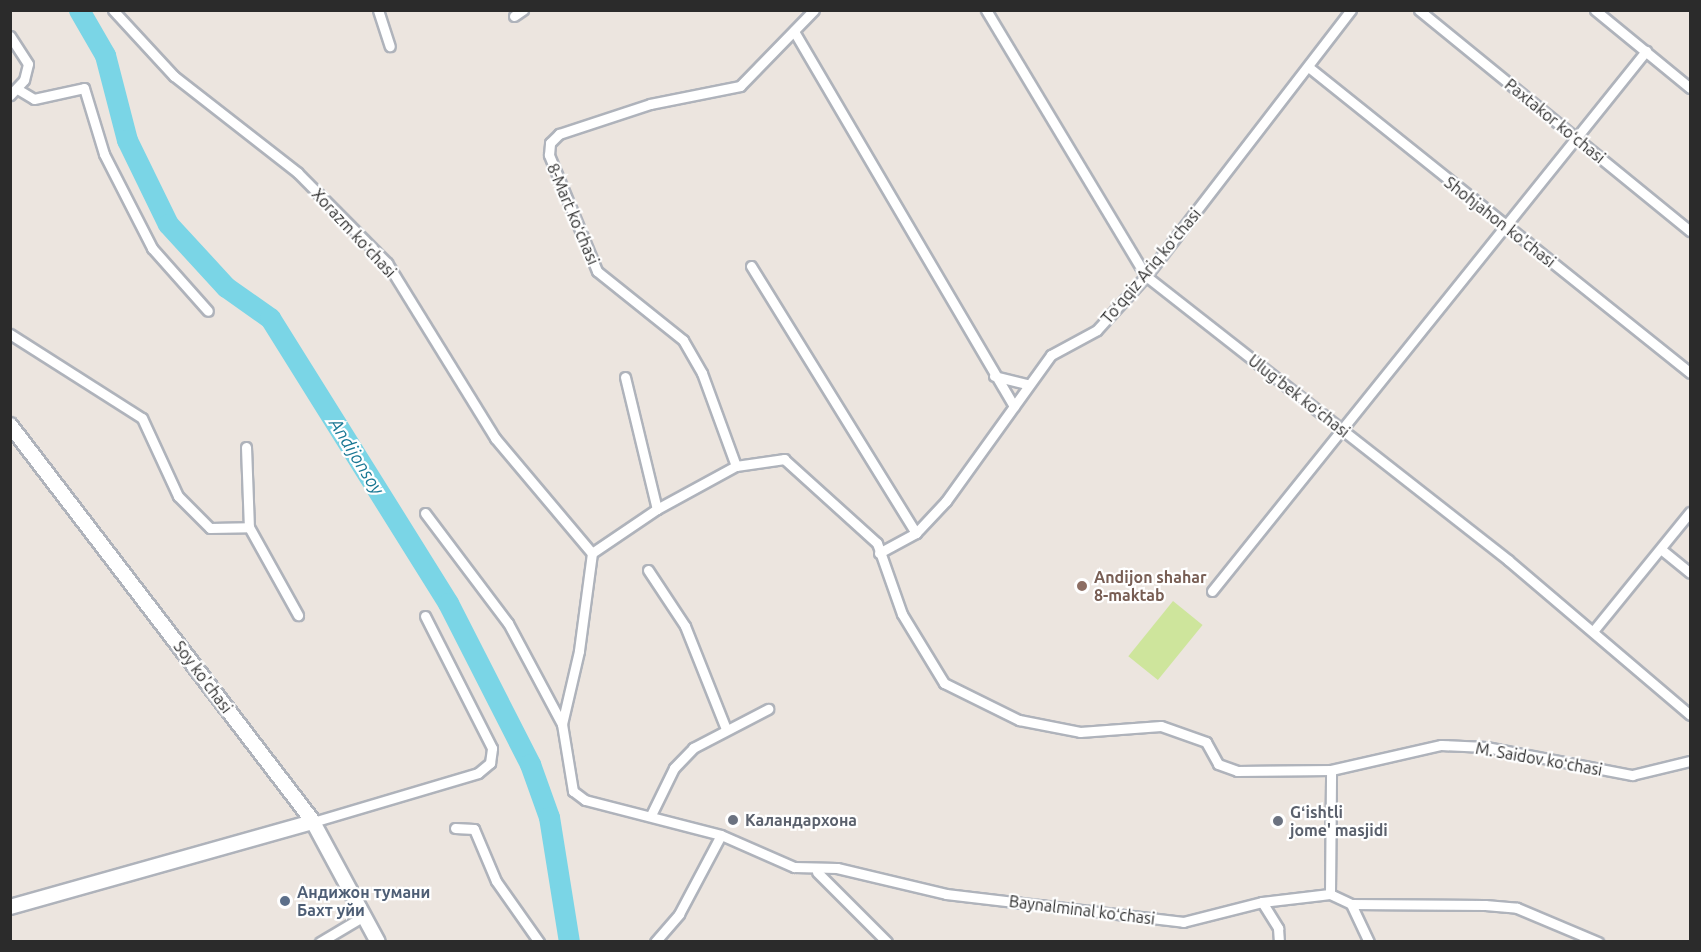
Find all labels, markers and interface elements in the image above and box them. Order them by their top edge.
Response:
street label: Paxtakor koʻchasi [1501,75,1609,167]
street label: 8-Mart koʻchasi [543,160,603,268]
street label: Shohjahon ko'chasi [1441,173,1559,271]
street label: Xorazm koʻchasi [308,185,400,281]
street label: Toʻqqiz Ariq koʻchasi [1097,205,1205,327]
street label: Ulugʻbek koʻchasi [1245,350,1353,442]
water label: Andijonsoy [325,414,389,498]
place label: Andijon shahar 8-maktab [1094,567,1207,605]
marker: Andijon shahar 8-maktab [1075,579,1089,593]
street label: Soy ko'chasi [170,637,236,717]
street label: M. Saidov koʻchasi [1474,738,1604,780]
place label: Gʻishtli jome' masjidi [1290,802,1388,840]
place label: Каландархона [745,810,857,830]
marker: Каландархона [726,813,740,827]
marker: Gʻishtli jome' masjidi [1271,814,1285,828]
place label: Андижон тумани Бахт уйи [297,882,430,920]
street label: Baynalminal koʻchasi [1008,892,1156,928]
marker: Андижон тумани Бахт уйи [278,894,292,908]

